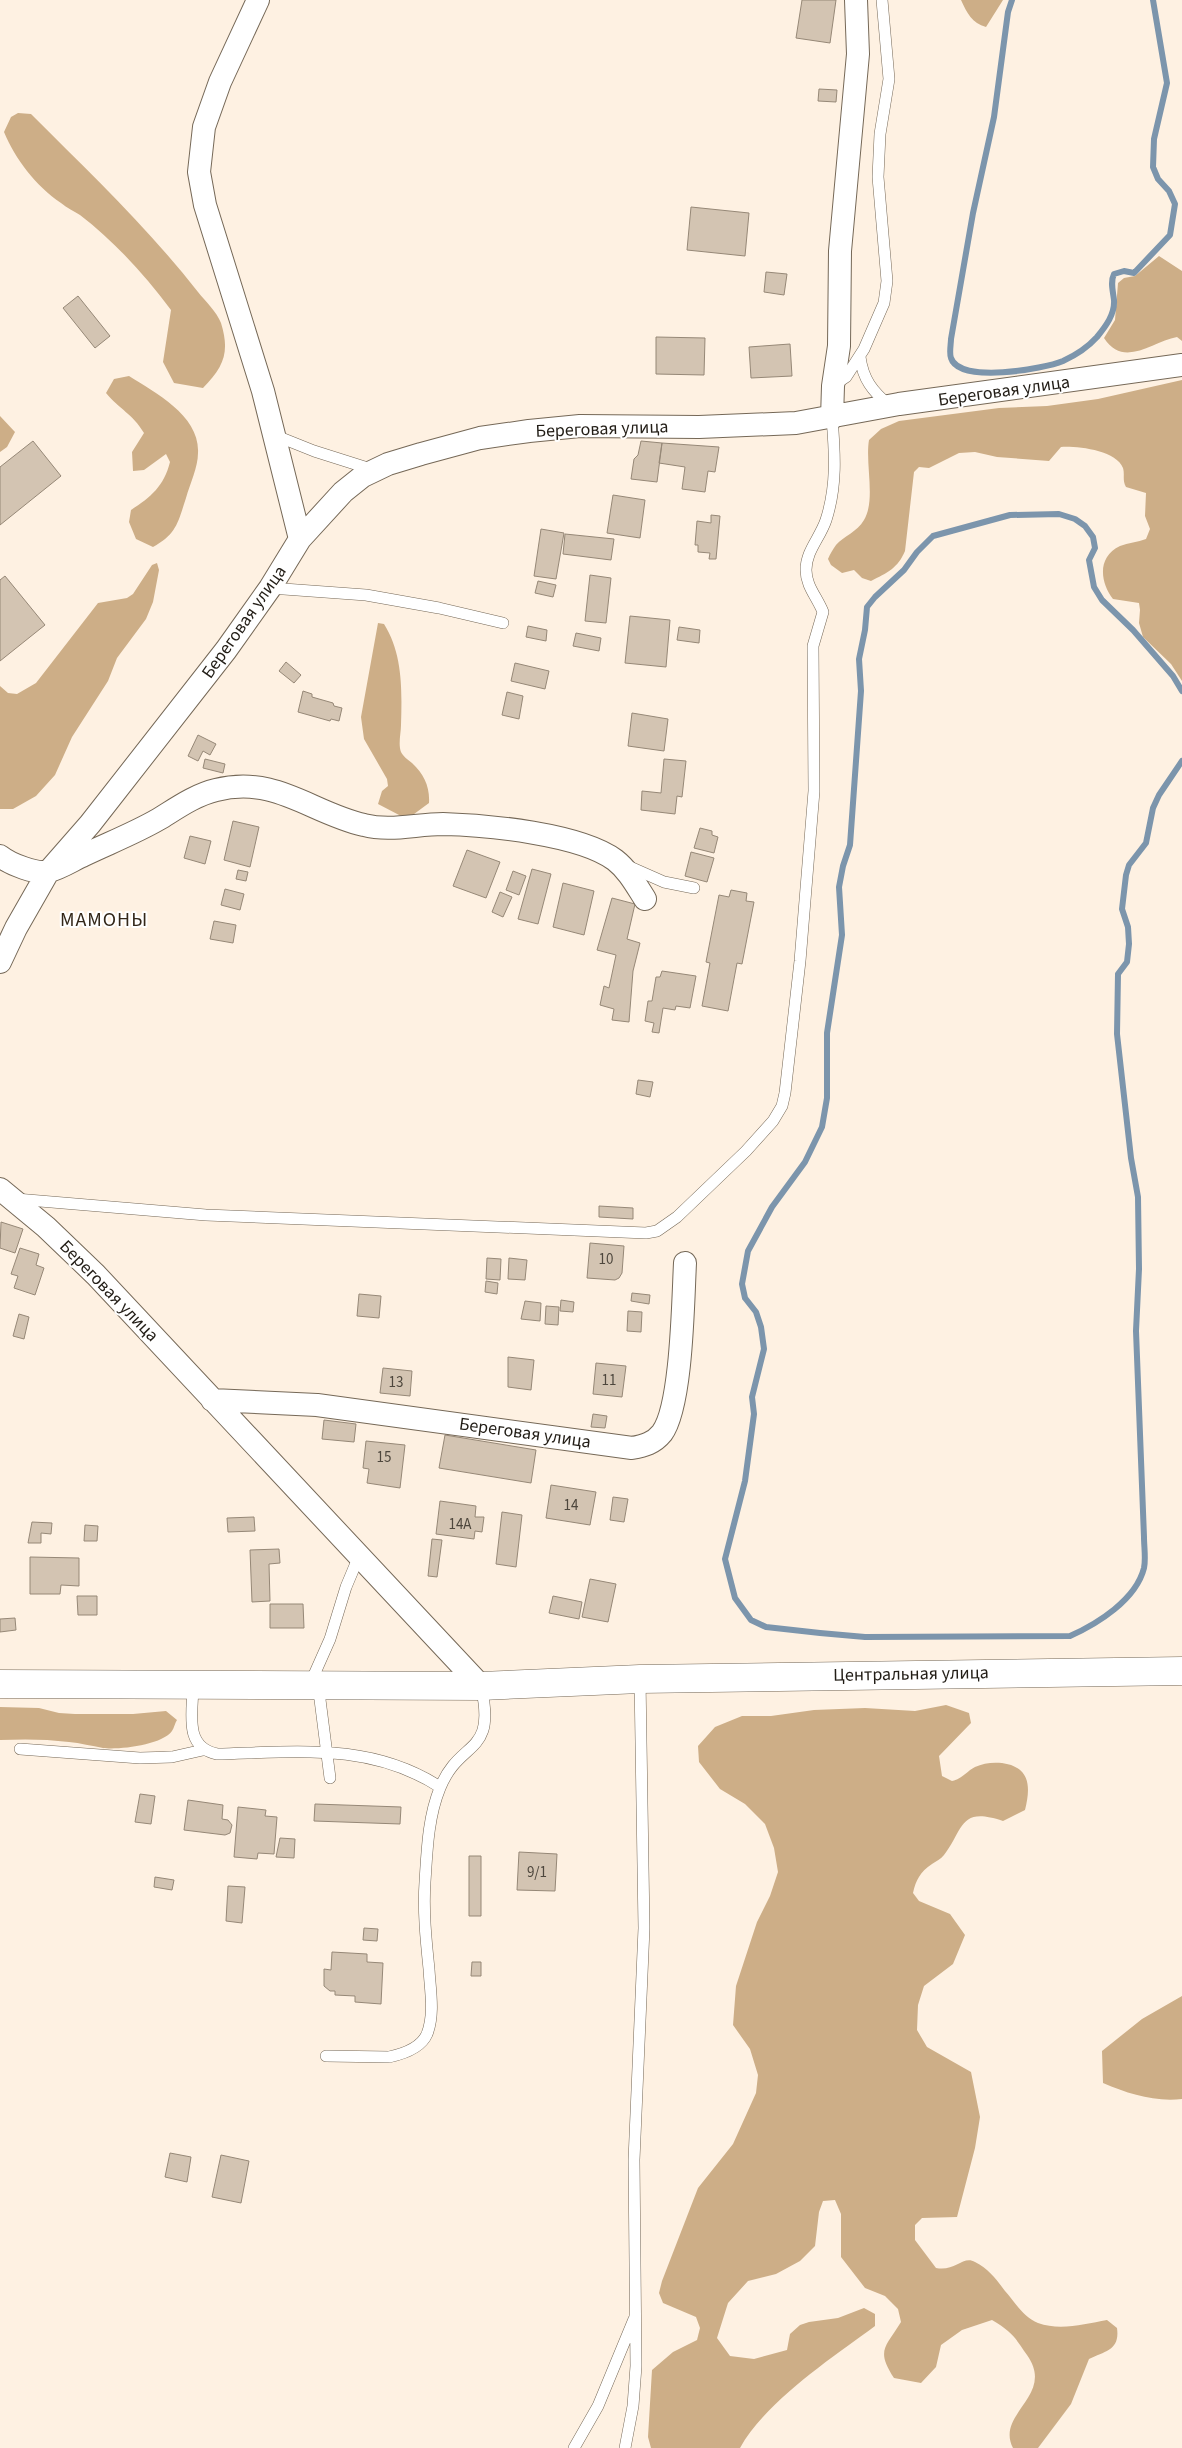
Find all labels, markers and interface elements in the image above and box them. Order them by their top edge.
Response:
street label: Береговая улица [936,369,1072,413]
street label: Береговая улица [535,414,669,444]
street label: Береговая улица [196,560,292,684]
district label: МАМОНЫ [60,906,148,934]
street label: Береговая улица [54,1234,164,1348]
house number: 10 [599,1249,613,1270]
house number: 11 [602,1370,616,1391]
house number: 13 [389,1372,403,1393]
street label: Береговая улица [457,1411,593,1455]
house number: 15 [377,1447,391,1468]
house number: 14 [564,1495,579,1516]
house number: 14А [448,1514,472,1535]
street label: Центральная улица [833,1660,989,1688]
house number: 9/1 [527,1862,547,1883]

